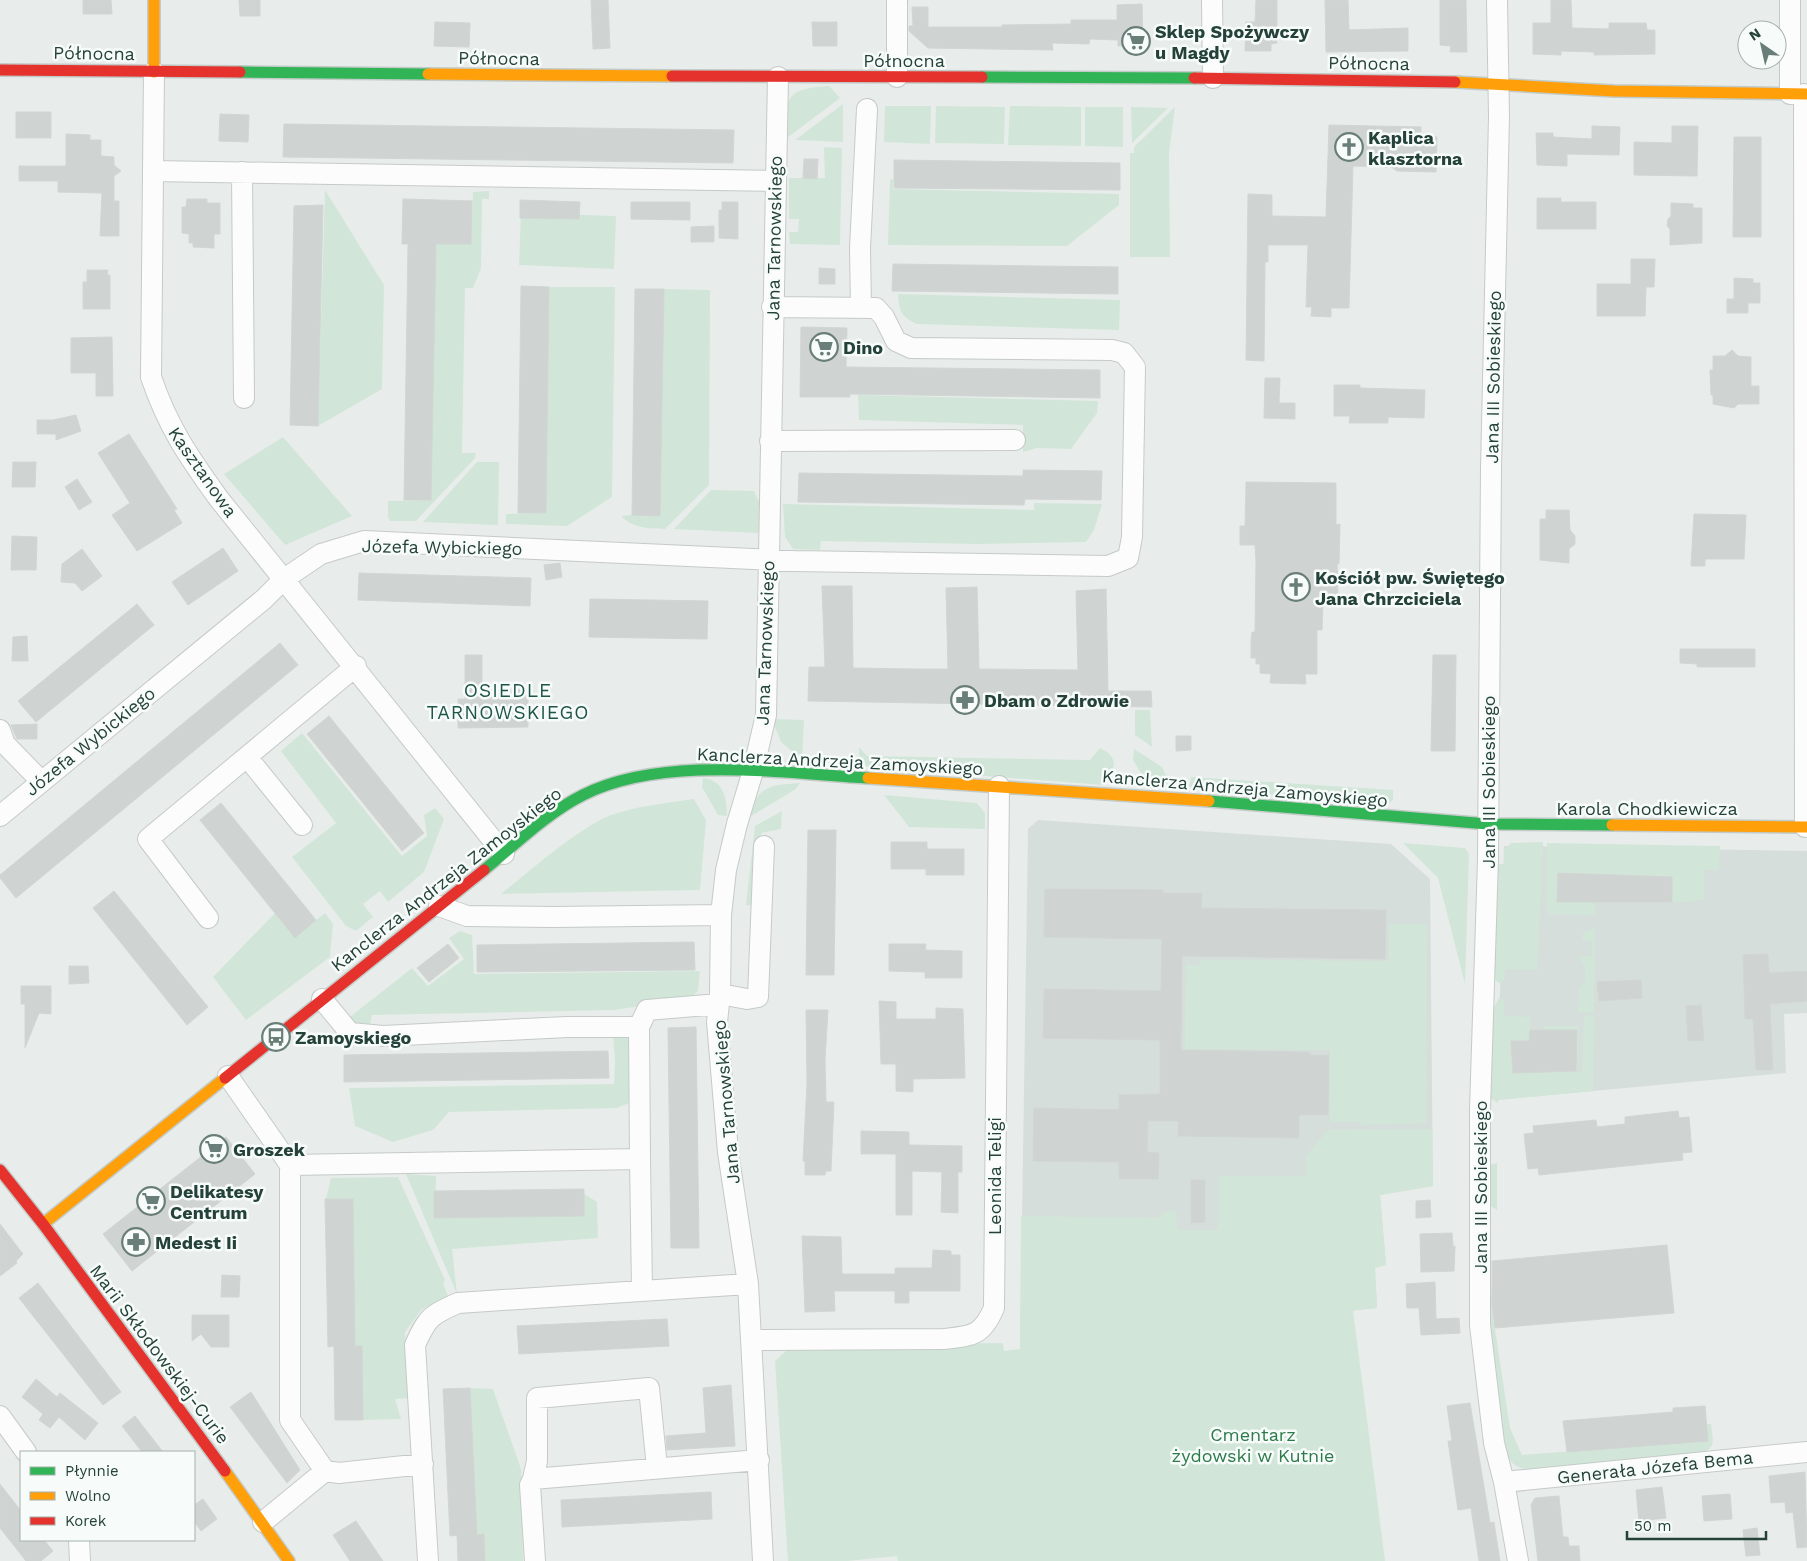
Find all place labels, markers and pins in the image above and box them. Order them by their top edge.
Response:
place label: Sklep Spożywczy u Magdy [1155,21,1310,63]
supermarket icon: Sklep Spożywczy u Magdy [1121,26,1151,56]
place label: Kaplica klasztorna [1368,127,1463,169]
church icon: Kaplica klasztorna [1334,132,1364,162]
supermarket icon: Dino [809,332,839,362]
place label: Dino [843,337,883,358]
place label: Kościół pw. Świętego Jana Chrzciciela [1315,567,1505,609]
church icon: Kościół pw. Świętego Jana Chrzciciela [1281,572,1311,602]
pharmacy icon: Dbam o Zdrowie [950,685,980,715]
place label: Dbam o Zdrowie [984,690,1129,711]
bus stop icon: Zamoyskiego [261,1022,291,1052]
place label: Zamoyskiego [295,1027,412,1048]
supermarket icon: Groszek [199,1134,229,1164]
place label: Groszek [233,1139,306,1160]
place label: Delikatesy Centrum [170,1181,264,1223]
supermarket icon: Delikatesy Centrum [136,1186,166,1216]
pharmacy icon: Medest Ii [121,1227,151,1257]
place label: Medest Ii [155,1232,237,1253]

